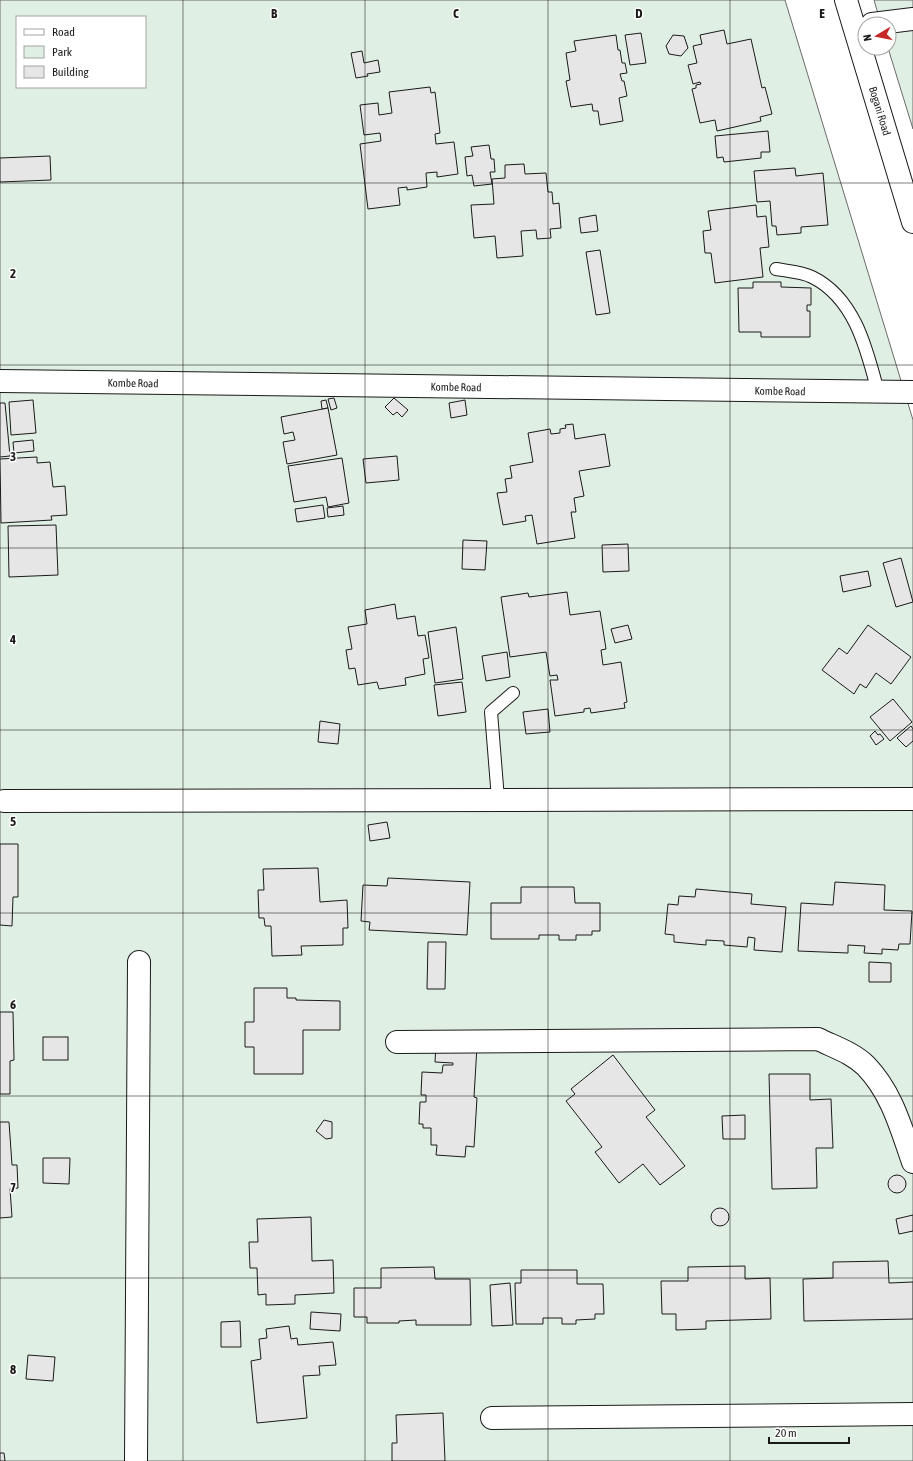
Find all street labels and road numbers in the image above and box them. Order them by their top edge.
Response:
street label: Bogani Road [867,85,893,137]
street label: Kombe Road [107,377,159,389]
street label: Kombe Road [430,381,482,393]
street label: Kombe Road [754,385,806,397]

